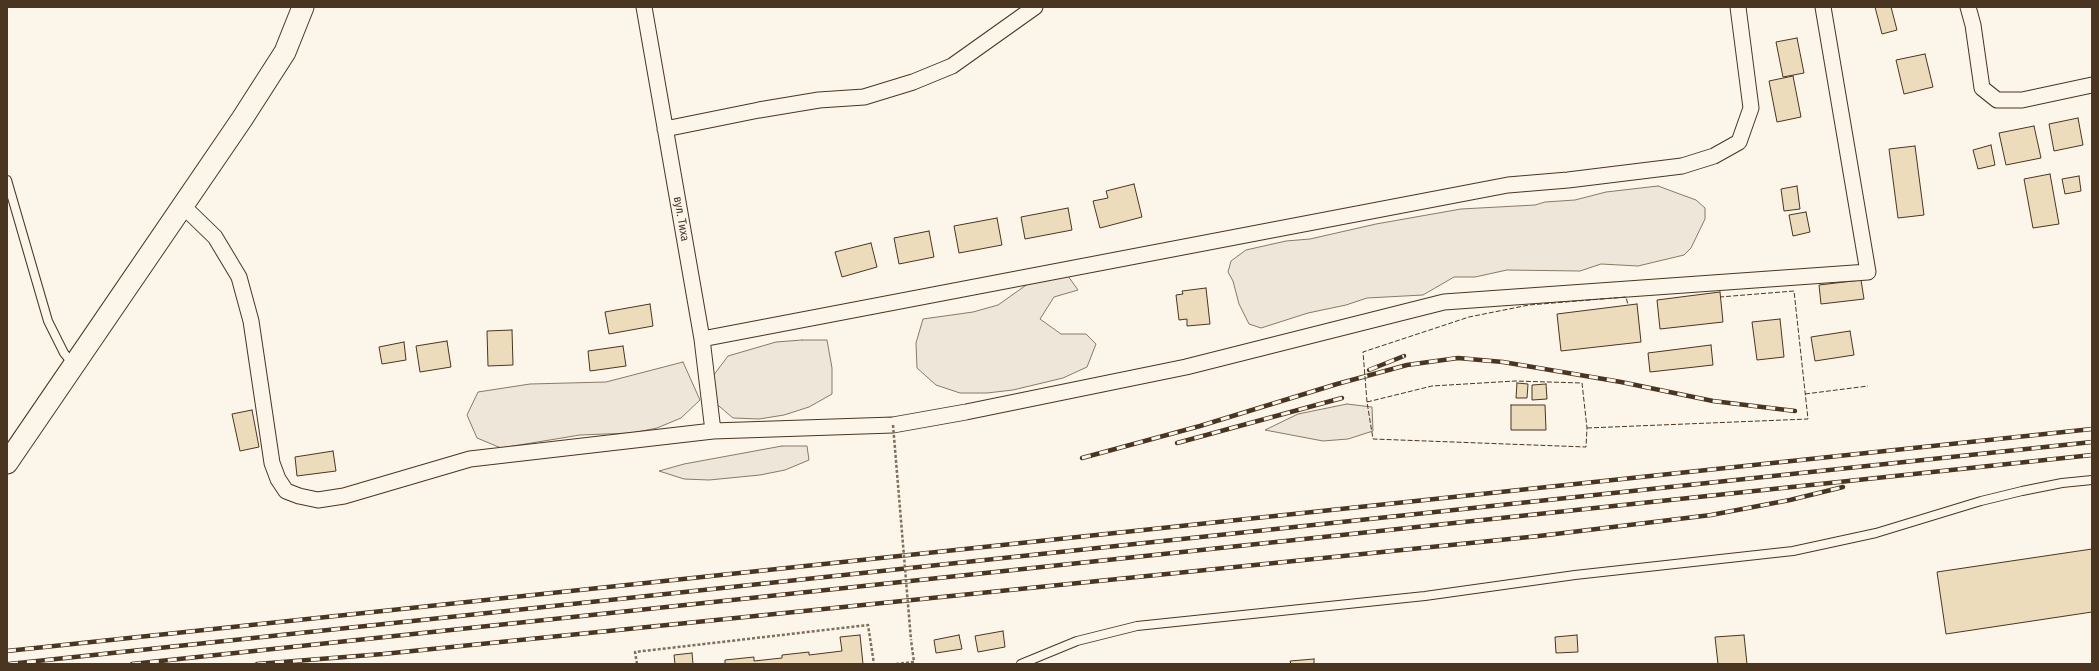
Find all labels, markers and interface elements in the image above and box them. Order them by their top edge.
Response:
street label: вул. Тиха [670,195,692,243]

